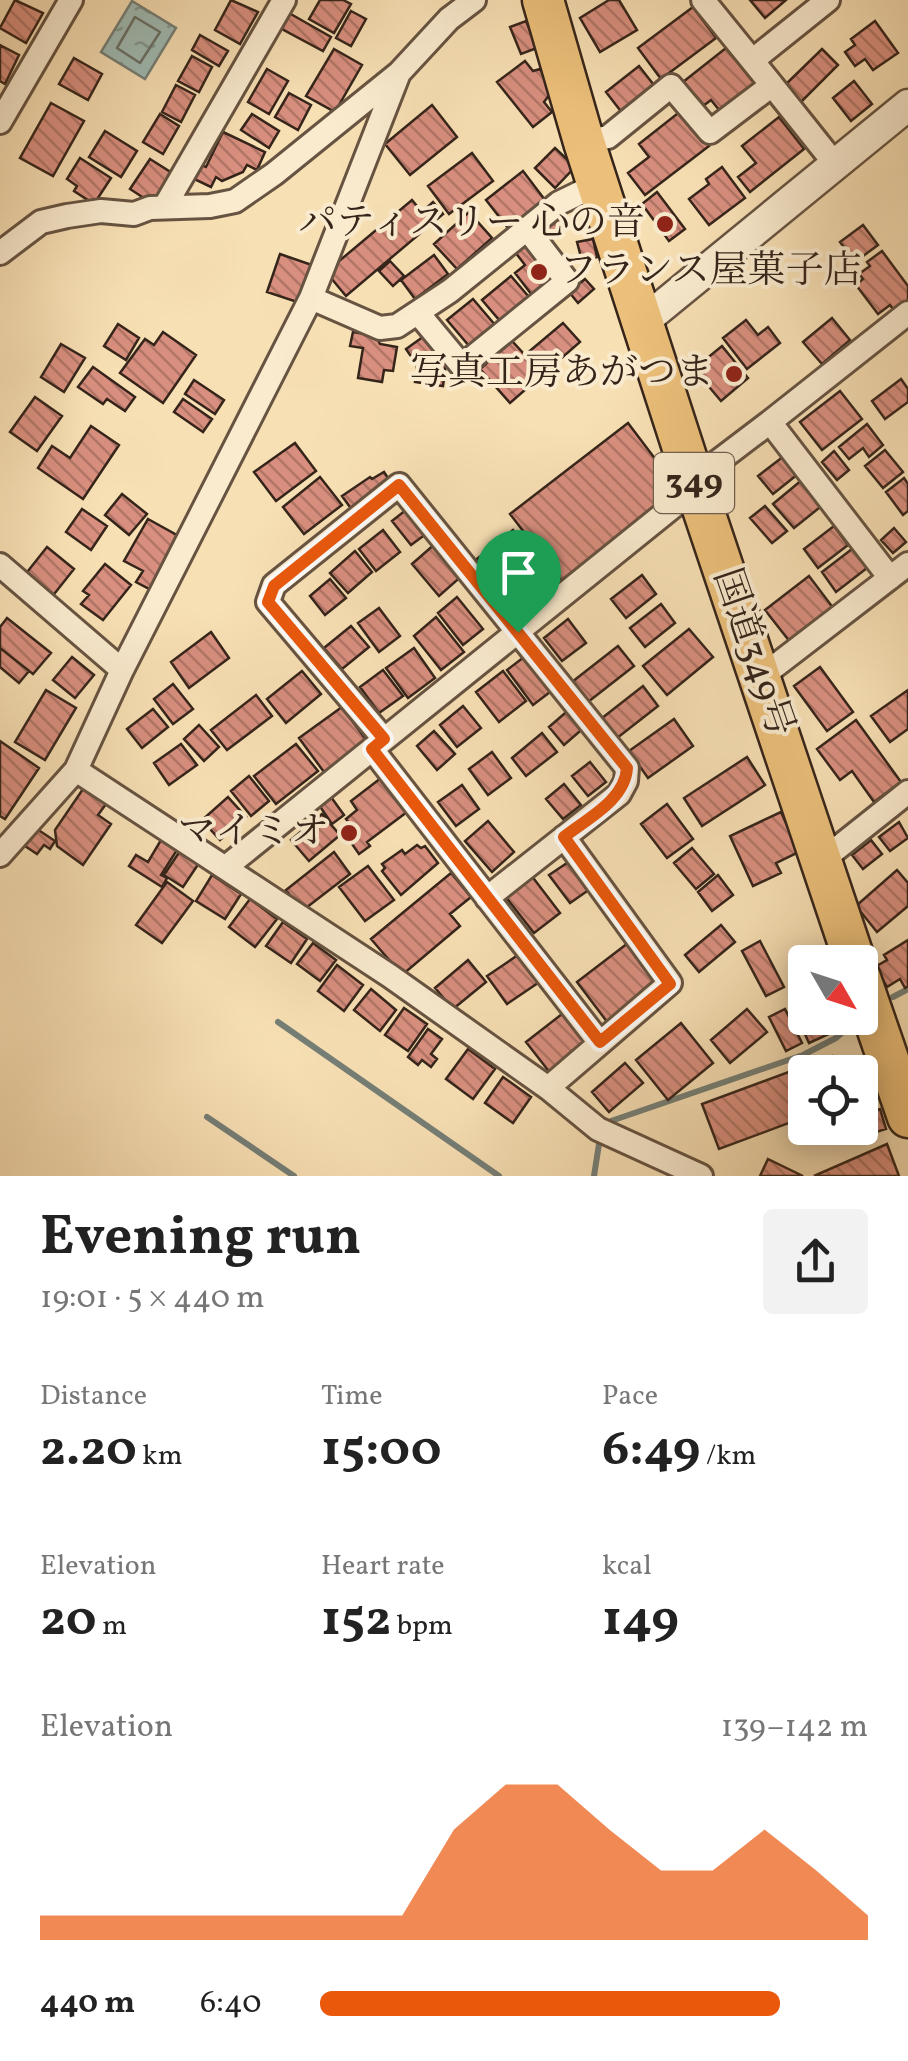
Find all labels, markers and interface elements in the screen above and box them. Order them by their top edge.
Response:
place label: パティスリー 心の音 [298,198,645,251]
marker: パティスリー 心の音 [654,213,676,235]
place label: フランス屋菓子店 [559,246,862,299]
marker: フランス屋菓子店 [528,261,550,283]
place label: 写真工房あがつま [410,348,714,401]
marker: 写真工房あがつま [723,363,745,385]
road number: 349 [654,453,734,513]
pin [476,530,561,633]
icon: arrive [491,545,546,600]
street label: 国道349号 [698,562,806,744]
place label: マイミオ [178,807,329,860]
marker: マイミオ [338,822,360,844]
north arrow [788,945,878,1035]
map controls [788,945,878,1145]
button: locate [788,1055,878,1145]
text: Evening run [40,1201,361,1277]
button: share [763,1209,868,1314]
text: 19:01 · 5 × 440 m [40,1277,265,1321]
text: Distance [40,1377,147,1416]
text: Time [321,1377,382,1416]
text: Pace [602,1377,658,1416]
text: 2.20 [40,1416,137,1486]
text: 15:00 [321,1416,441,1486]
text: 6:49 [602,1416,700,1486]
text: km [137,1437,182,1476]
text: /km [700,1437,756,1476]
text: Elevation [40,1547,156,1586]
text: Heart rate [321,1547,445,1586]
text: kcal [602,1547,652,1586]
text: 20 [40,1586,97,1656]
text: 152 [321,1586,391,1656]
text: 149 [602,1586,679,1656]
text: m [97,1607,127,1646]
text: bpm [391,1607,453,1646]
text: Elevation [40,1706,173,1750]
text: 139–142 m [721,1706,868,1750]
text: 440 m [40,1982,135,2026]
text: 6:40 [200,1982,261,2026]

